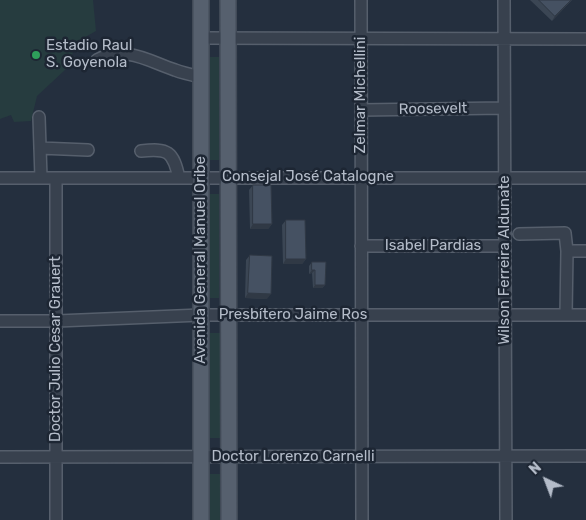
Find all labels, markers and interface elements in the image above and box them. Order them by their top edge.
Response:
place label: Estadio Raul S. Goyenola [46,37,132,72]
street label: Zelmar Michellini [352,37,370,153]
marker: Estadio Raul S. Goyenola [30,49,42,61]
street label: Roosevelt [399,99,467,119]
street label: Avenida General Manuel Oribe [192,156,210,364]
street label: Consejal José Catalogne [222,168,394,186]
street label: Wilson Ferreira Aldunate [496,175,514,345]
street label: Isabel Pardias [385,237,481,255]
street label: Doctor Julio Cesar Grauert [47,256,65,442]
street label: Presbítero Jaime Ros [219,306,367,324]
street label: Doctor Lorenzo Carnelli [211,448,375,466]
north arrow [521,455,571,505]
text: N [526,459,545,478]

